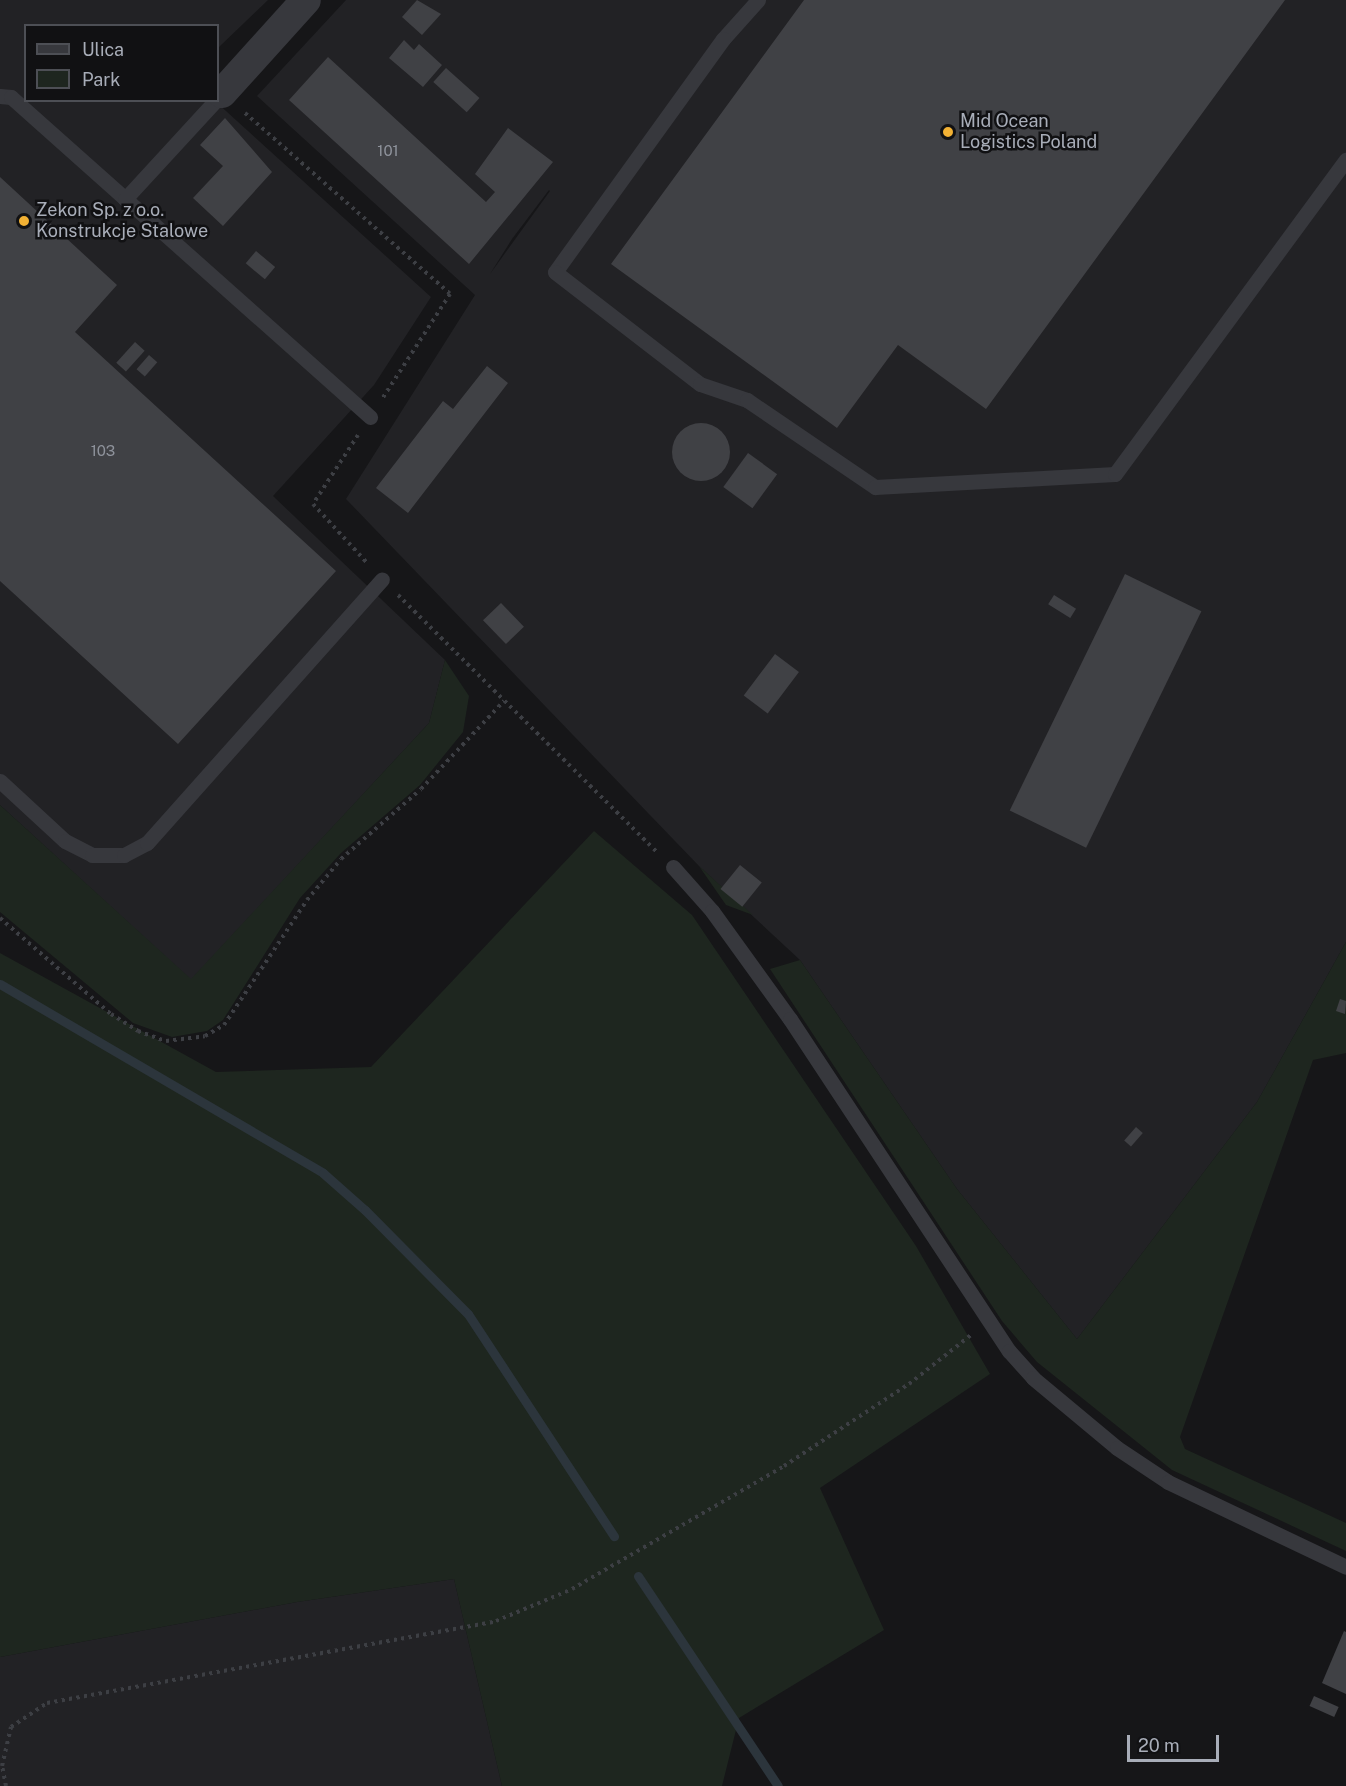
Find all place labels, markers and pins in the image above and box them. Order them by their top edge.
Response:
place label: Mid Ocean Logistics Poland [960,111,1097,154]
marker: Mid Ocean Logistics Poland [941,125,955,139]
place label: Zekon Sp. z o.o. Konstrukcje Stalowe [36,200,208,242]
marker: Zekon Sp. z o.o. Konstrukcje Stalowe [17,214,31,228]

